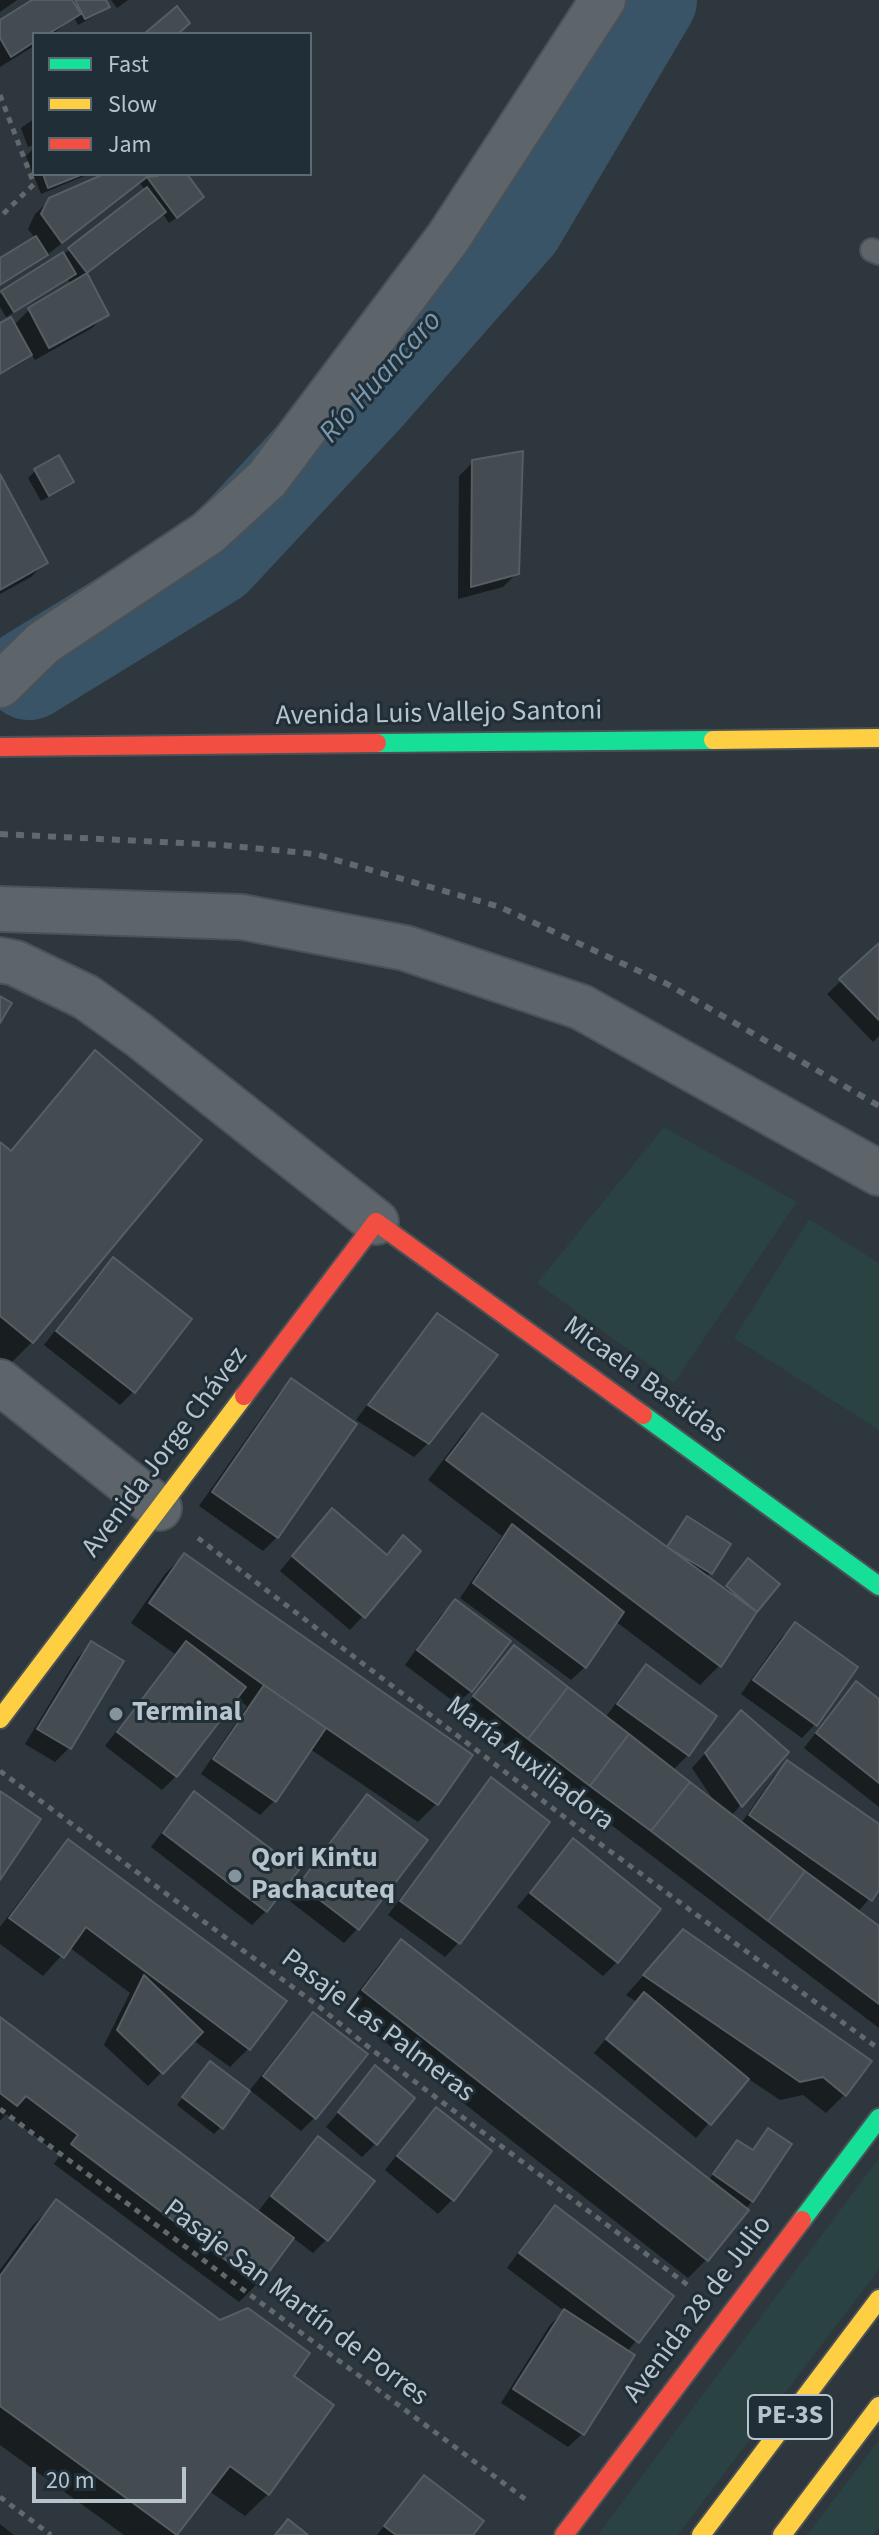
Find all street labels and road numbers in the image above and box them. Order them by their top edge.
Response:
street label: Avenida Luis Vallejo Santoni [275,695,603,735]
street label: Micaela Bastidas [556,1310,732,1452]
street label: Avenida Jorge Chávez [76,1341,256,1565]
street label: María Auxiliadora [438,1691,620,1839]
street label: Pasaje Las Palmeras [273,1943,481,2111]
street label: Pasaje San Martín de Porres [156,2194,434,2414]
street label: Avenida 28 de Julio [618,2210,780,2410]
road number: PE-3S [748,2395,832,2439]

